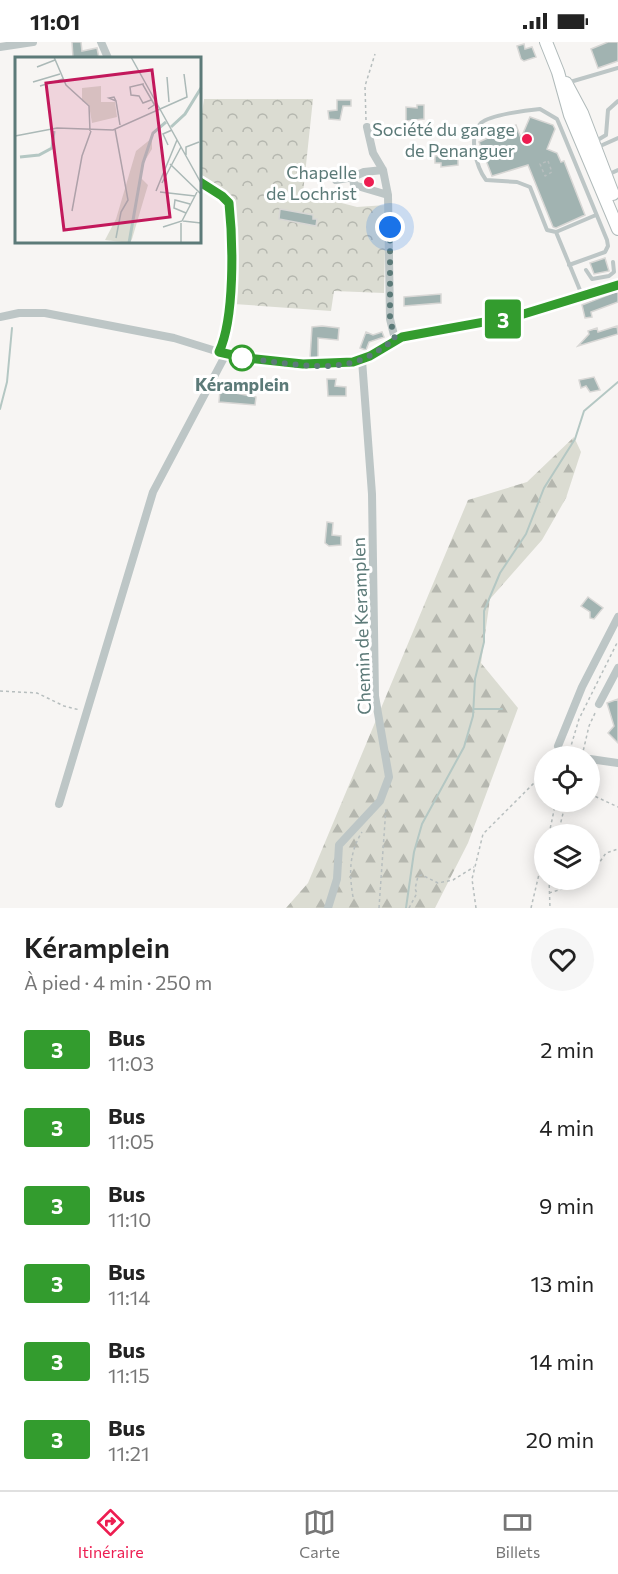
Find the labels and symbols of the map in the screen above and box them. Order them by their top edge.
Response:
inset map [15,57,201,243]
place label: Société du garage de Penanguer [372,118,515,161]
marker: Société du garage de Penanguer [520,132,534,146]
place label: Chapelle de Lochrist [266,161,357,204]
marker: Chapelle de Lochrist [362,175,376,189]
your location [375,212,405,242]
line badge: 3 [484,300,522,338]
marker: Kéramplein [229,345,255,371]
place label: Kéramplein [195,373,289,395]
street label: Chemin de Keramplen [347,537,375,715]

